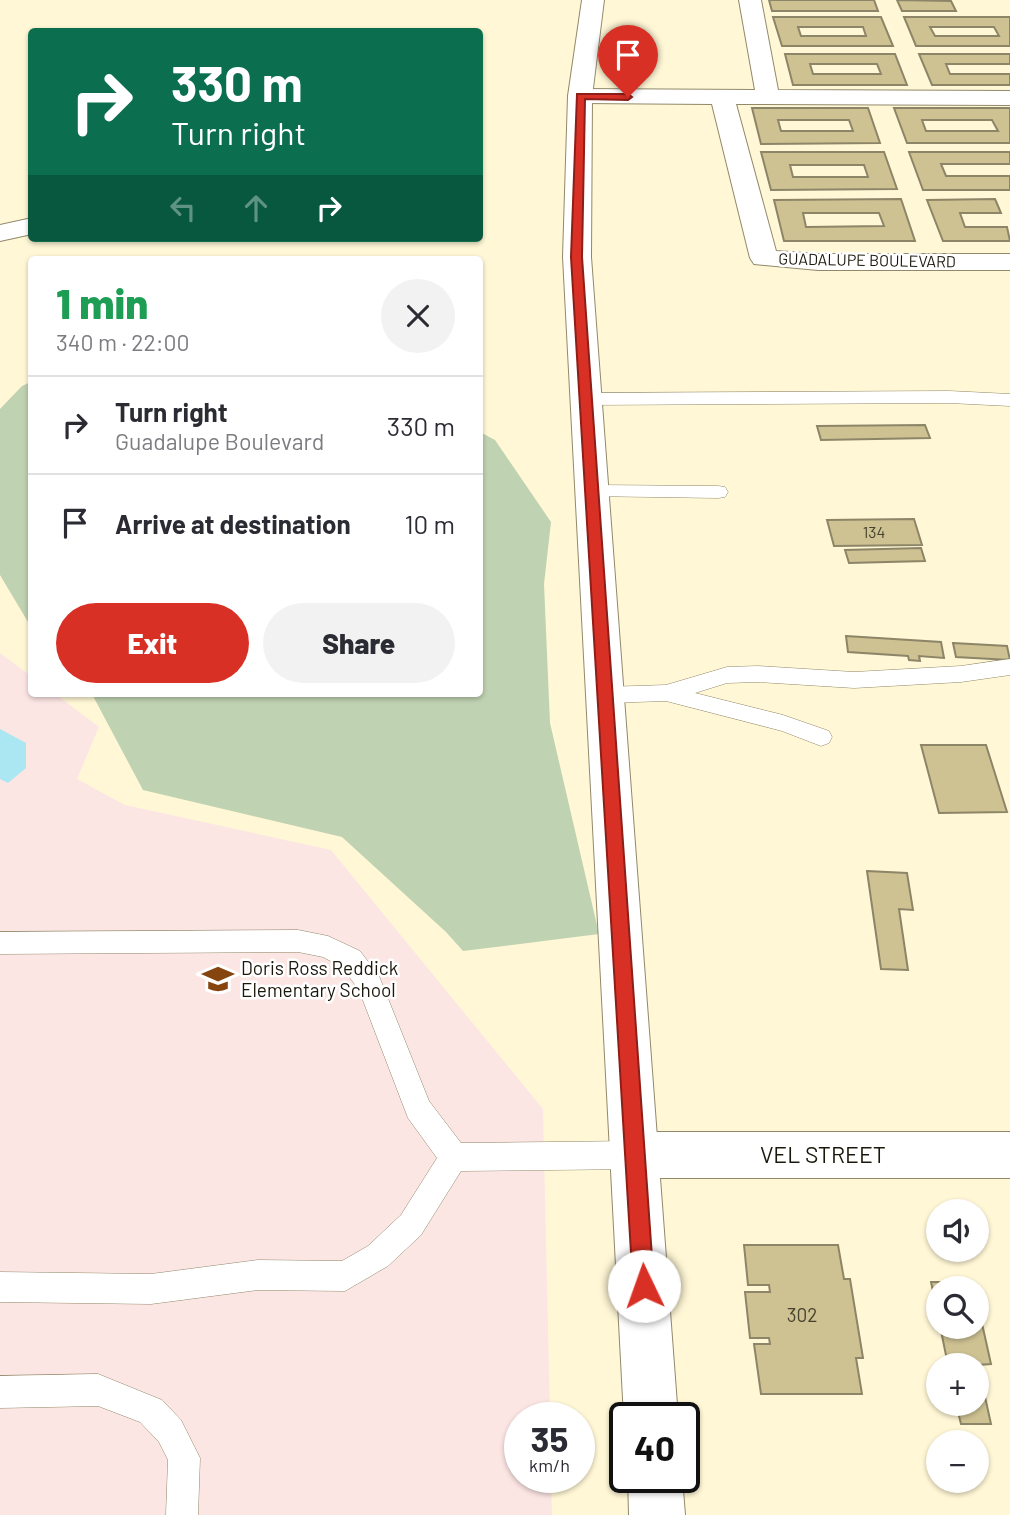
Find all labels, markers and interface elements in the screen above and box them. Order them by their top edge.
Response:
pin [598,25,658,97]
icon: arrive [609,36,647,74]
text: 330 m [171,53,303,112]
icon: right [56,56,147,147]
text: Turn right [171,113,306,151]
icon: left [164,189,202,227]
icon: ahead [237,189,275,227]
icon: right [310,189,348,227]
street label: GUADALUPE BOULEVARD [778,248,956,271]
text: 1 min [56,277,148,327]
button: close [381,279,455,353]
text: 340 m · 22:00 [56,328,190,356]
text: Turn right [115,396,228,427]
icon: right [56,406,94,444]
text: 330 m [387,410,455,441]
text: Guadalupe Boulevard [115,427,324,455]
icon: arrive [56,504,94,542]
text: Arrive at destination [115,508,351,539]
text: 10 m [405,508,455,539]
house number: 134 [863,522,885,541]
button: Exit [56,603,249,683]
button: Share [263,603,455,683]
place label: Doris Ross Reddick Elementary School [241,956,398,1001]
school or university icon: Doris Ross Reddick Elementary School [201,962,235,996]
street label: VEL STREET [760,1140,886,1168]
map controls [926,1199,989,1493]
button: sound [926,1199,989,1262]
position arrow [607,1249,681,1323]
button: search [926,1276,989,1339]
house number: 302 [787,1303,817,1326]
button: + [926,1353,989,1416]
speed limit sign: 40 [609,1402,700,1493]
text: 35 [531,1417,568,1459]
button: − [926,1430,989,1493]
text: km/h [529,1454,570,1476]

